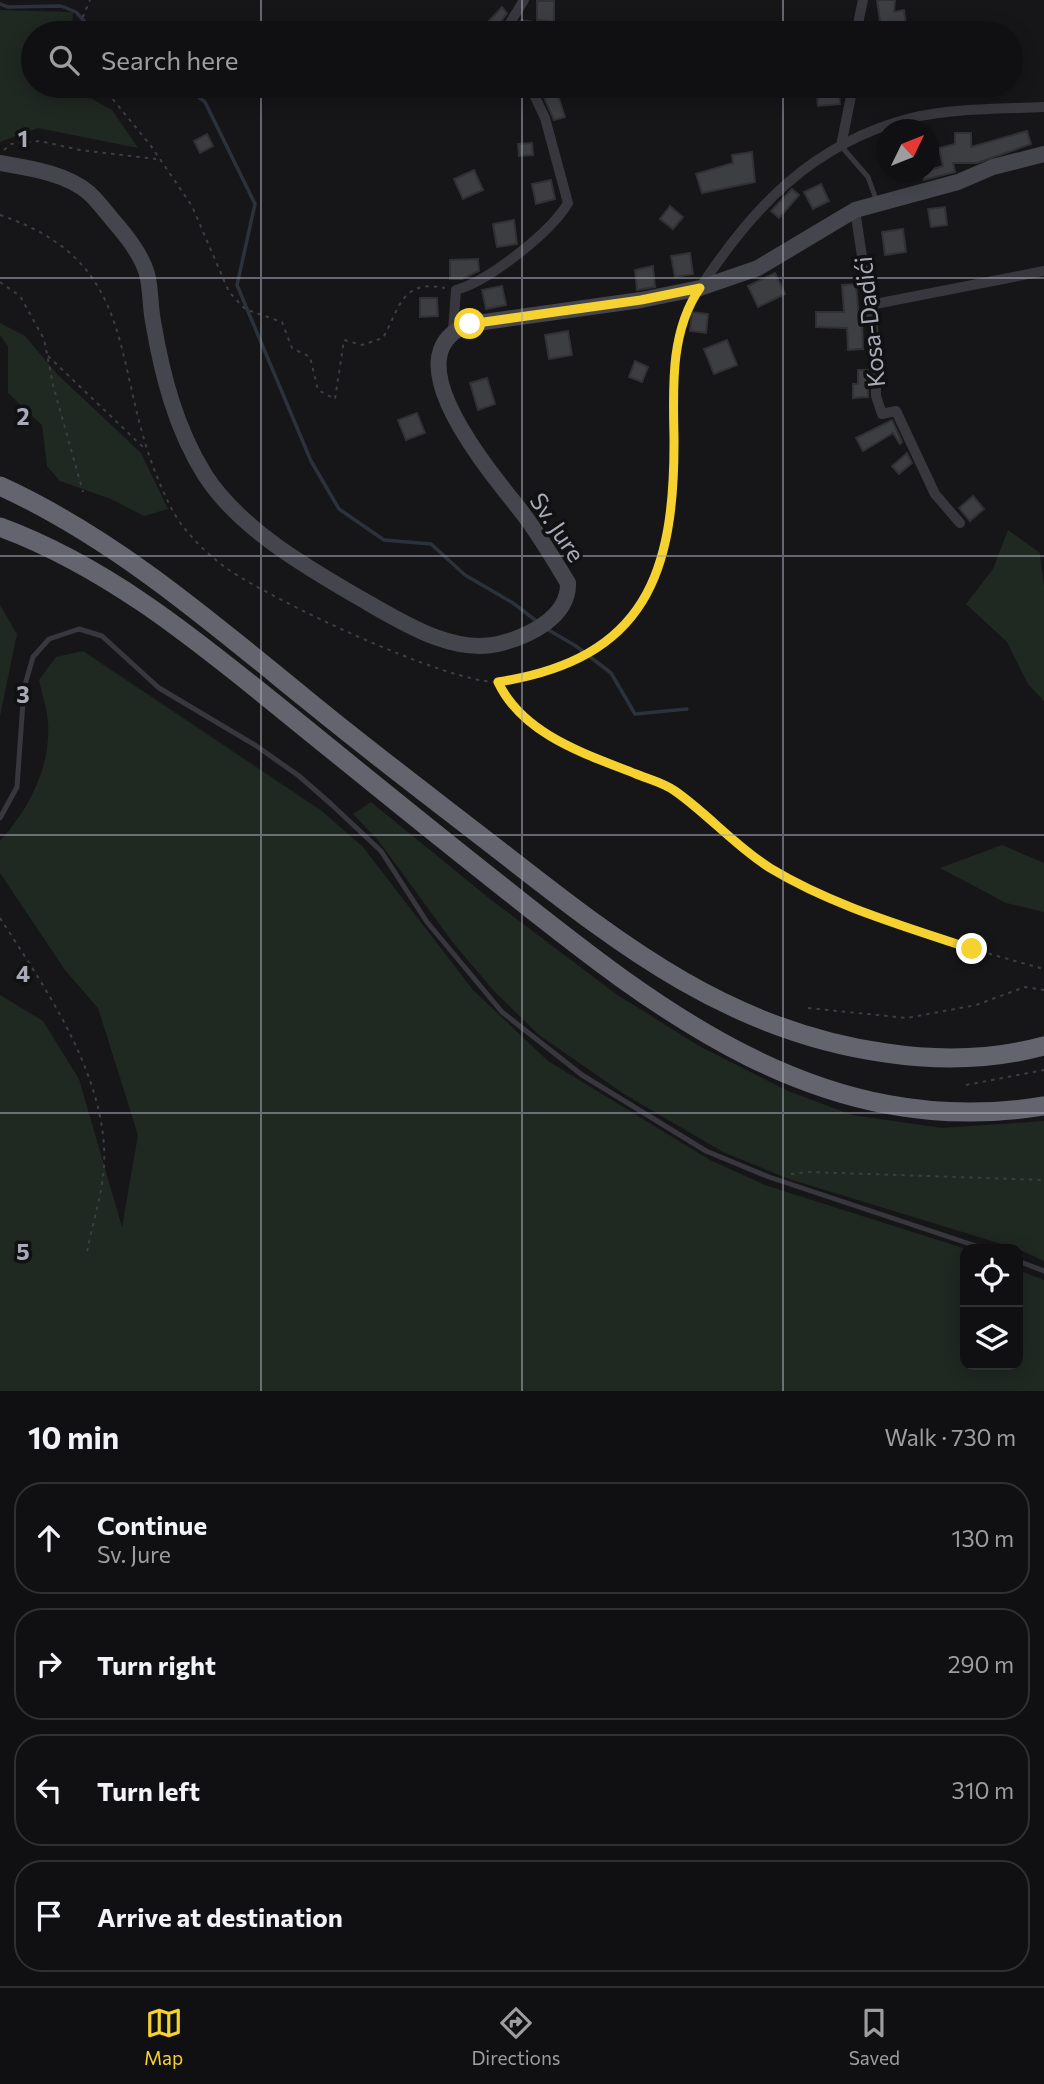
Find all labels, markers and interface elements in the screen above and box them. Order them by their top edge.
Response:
search box [21,21,1023,98]
icon: search [45,41,83,79]
text: Search here [101,44,239,75]
north arrow [876,119,939,182]
text: 1 [18,124,28,152]
street label: Kosa-Dadići [848,255,890,389]
route start [454,308,485,339]
text: 2 [16,402,30,430]
street label: Sv. Jure [524,487,592,567]
text: 3 [16,680,30,708]
route end [956,933,987,964]
text: 4 [16,959,30,987]
text: 5 [16,1237,30,1265]
map controls [960,1244,1023,1370]
button: locate [960,1244,1023,1307]
button: layers [960,1307,1023,1370]
text: 10 min [28,1418,119,1455]
text: Walk · 730 m [884,1423,1016,1451]
text: Continue [97,1509,207,1540]
icon: ahead [30,1519,68,1557]
text: 130 m [952,1524,1014,1552]
text: Sv. Jure [97,1540,171,1568]
icon: right [30,1645,68,1683]
text: Turn right [97,1649,216,1680]
text: 290 m [948,1650,1014,1678]
icon: left [30,1771,68,1809]
text: Turn left [97,1775,200,1806]
text: 310 m [952,1776,1014,1804]
icon: arrive [30,1897,68,1935]
text: Arrive at destination [97,1901,343,1932]
tab: Map [144,2004,183,2069]
tab: Directions [471,2004,561,2069]
tab: Saved [849,2004,900,2069]

